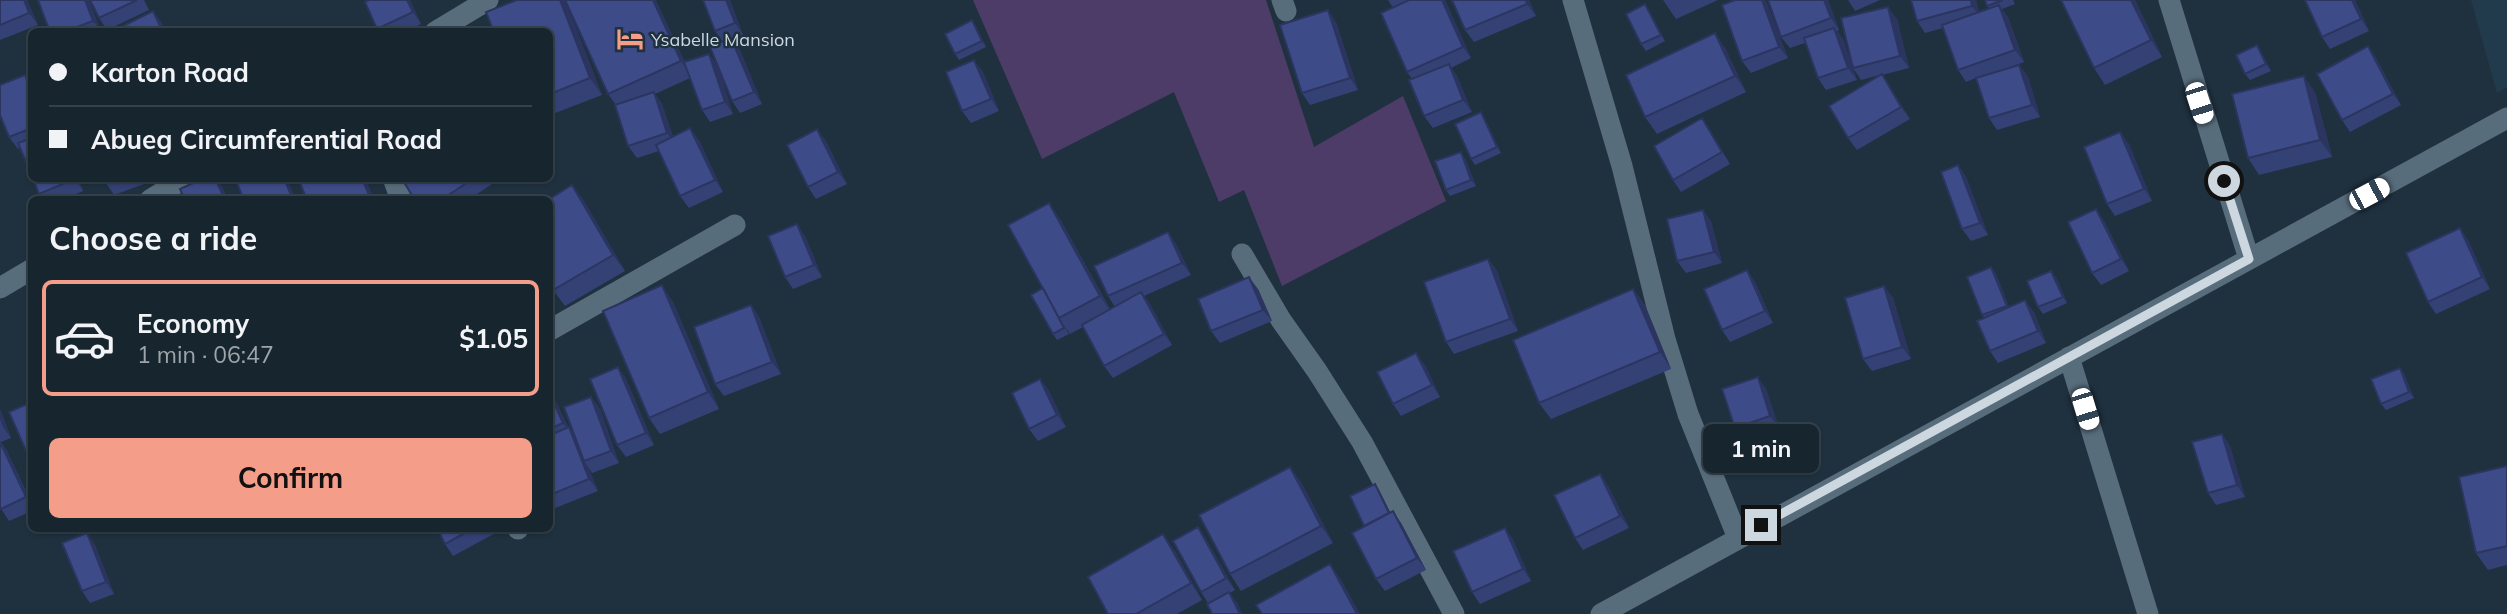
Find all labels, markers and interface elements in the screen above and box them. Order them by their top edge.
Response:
hotel icon: Ysabelle Mansion [615,24,645,54]
place label: Ysabelle Mansion [650,28,795,51]
text: Karton Road [91,56,249,89]
car [2183,80,2216,126]
text: Abueg Circumferential Road [91,123,442,156]
route start [2208,165,2240,197]
car [2346,175,2393,213]
text: Choose a ride [49,218,257,258]
icon: car [53,307,116,370]
text: Economy [137,307,249,340]
text: $1.05 [459,322,528,355]
text: 1 min · 06:47 [137,340,274,369]
car [2069,386,2102,432]
callout: 1 min [1703,424,1819,472]
text: 1 min [1731,434,1791,463]
button: Confirm [49,438,532,518]
route end [1745,509,1777,541]

